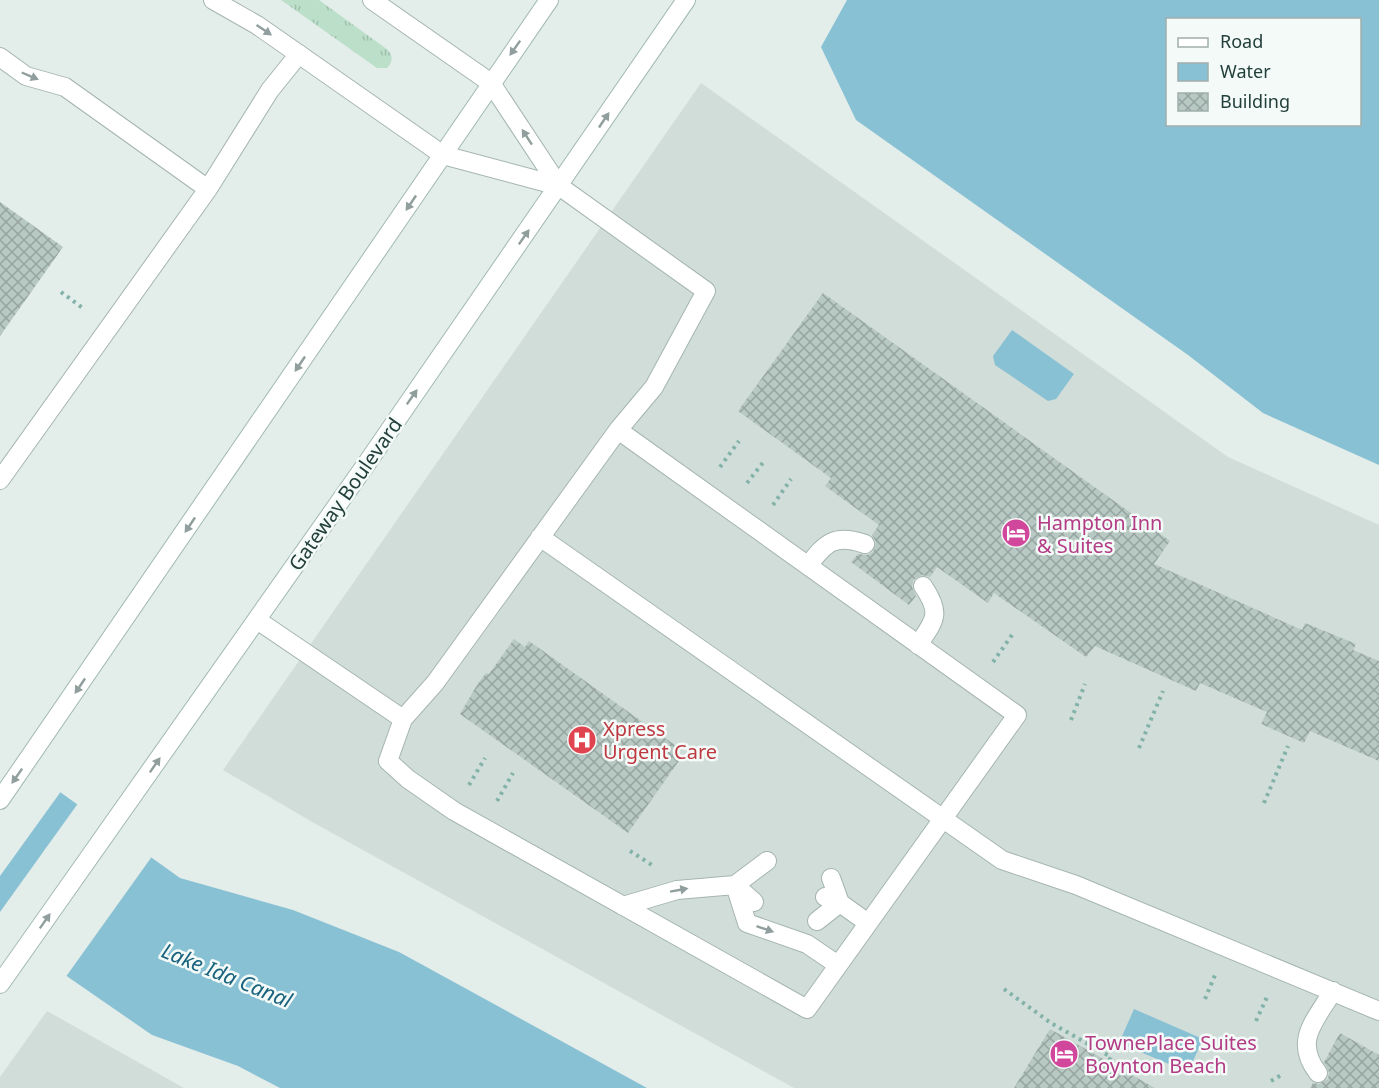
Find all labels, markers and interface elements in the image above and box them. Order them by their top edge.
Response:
legend [1166,18,1361,126]
one-way arrow [255,24,271,36]
text: Road [1220,29,1263,53]
one-way arrow [510,41,522,56]
text: Water [1220,59,1271,83]
one-way arrow [22,71,40,81]
text: Building [1220,89,1290,113]
one-way arrow [598,113,610,129]
one-way arrow [521,130,533,146]
one-way arrow [405,195,416,212]
one-way arrow [518,230,530,246]
one-way arrow [294,356,306,372]
one-way arrow [406,390,418,406]
street label: Gateway Boulevard [282,412,408,576]
place label: Hampton Inn & Suites [1037,509,1162,559]
one-way arrow [185,517,196,533]
hotel icon: Hampton Inn & Suites [1000,517,1032,549]
one-way arrow [74,677,86,693]
place label: Xpress Urgent Care [603,715,717,765]
hospital icon: Xpress Urgent Care [566,724,598,756]
one-way arrow [149,758,161,774]
one-way arrow [11,767,23,783]
one-way arrow [670,886,689,895]
one-way arrow [39,913,51,929]
one-way arrow [756,925,774,934]
water label: Lake Ida Canal [158,936,297,1014]
place label: TownePlace Suites Boynton Beach [1085,1029,1257,1079]
hotel icon: TownePlace Suites Boynton Beach [1048,1038,1080,1070]

